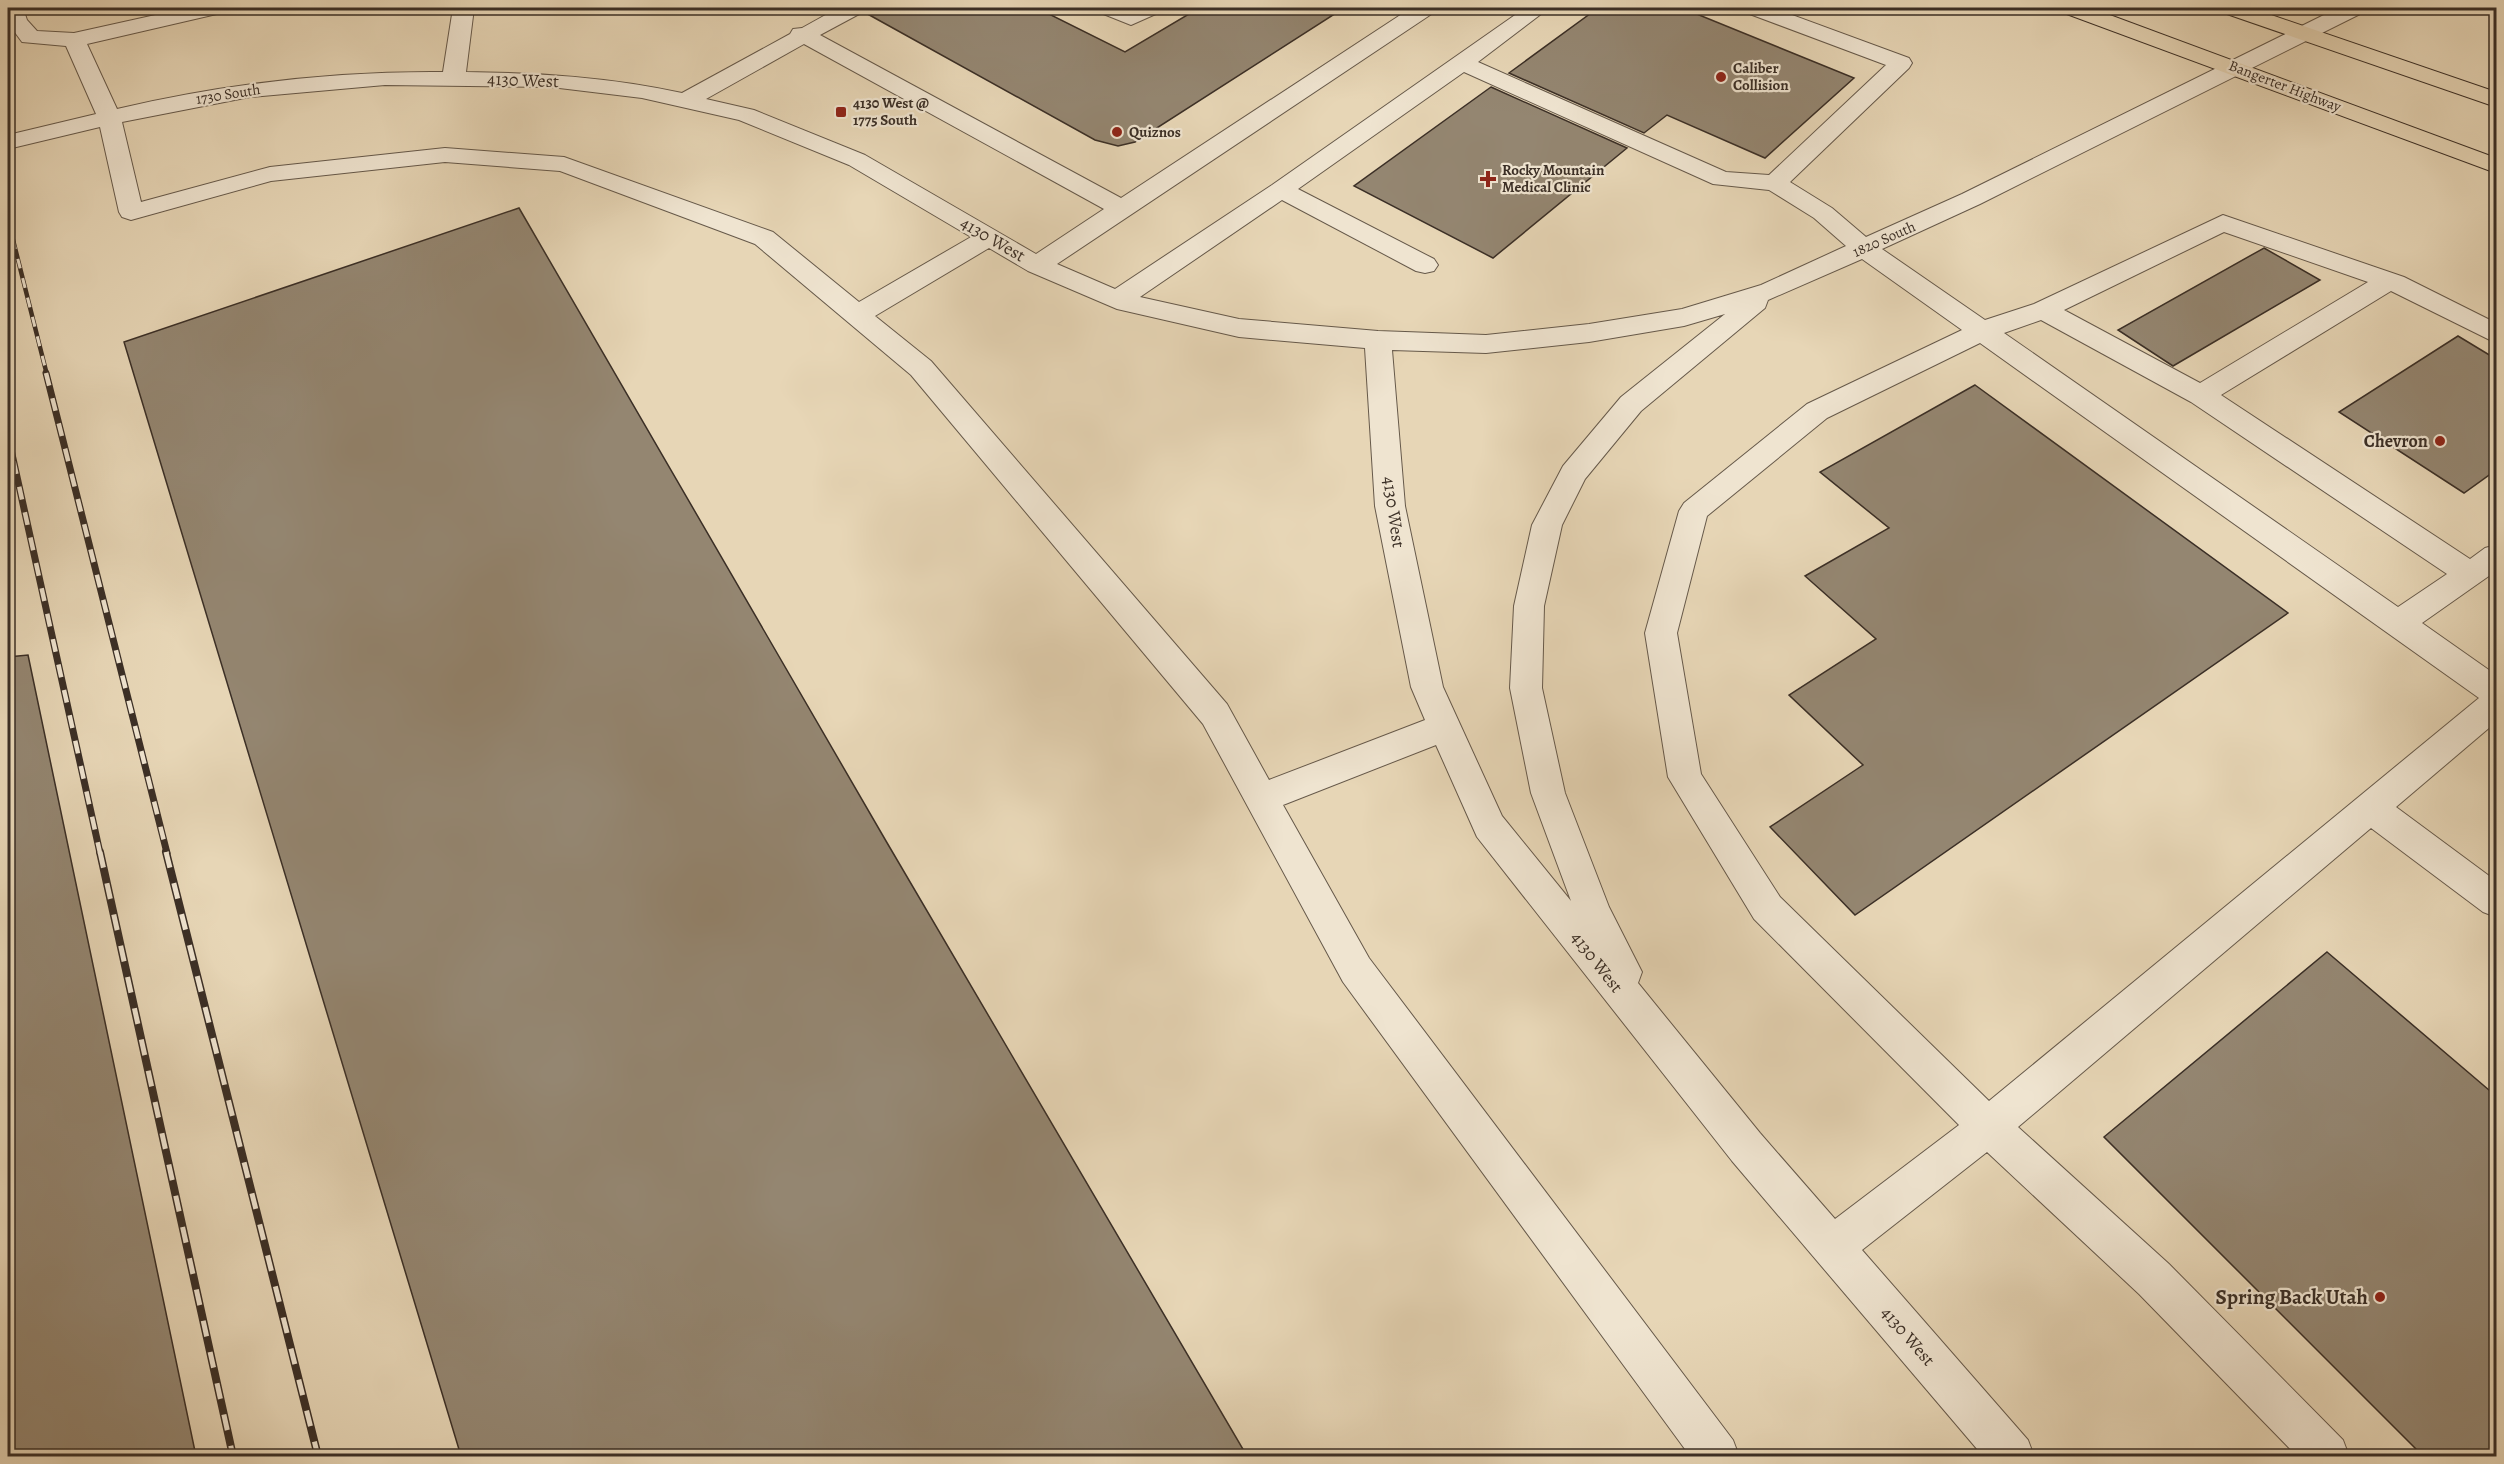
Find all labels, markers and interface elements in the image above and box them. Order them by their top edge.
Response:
street label: Bangerter Highway [2226,55,2344,117]
place label: Caliber Collision [1733,58,1789,95]
street label: 4130 West [487,67,559,93]
marker: Caliber Collision [1714,70,1728,84]
street label: 1730 South [194,79,262,109]
place label: 4130 West @ 1775 South [853,93,929,130]
marker: 4130 West @ 1775 South [834,105,848,119]
place label: Quiznos [1129,122,1181,142]
marker: Quiznos [1110,125,1124,139]
place label: Rocky Mountain Medical Clinic [1502,160,1605,197]
marker: Rocky Mountain Medical Clinic [1479,170,1497,188]
street label: 4130 West [956,211,1030,267]
street label: 1820 South [1849,216,1919,262]
place label: Chevron [2364,429,2428,453]
marker: Chevron [2433,434,2447,448]
street label: 4130 West [1377,475,1411,549]
street label: 4130 West [1565,926,1629,998]
place label: Spring Back Utah [2215,1283,2368,1311]
marker: Spring Back Utah [2373,1290,2387,1304]
street label: 4130 West [1875,1301,1941,1371]

